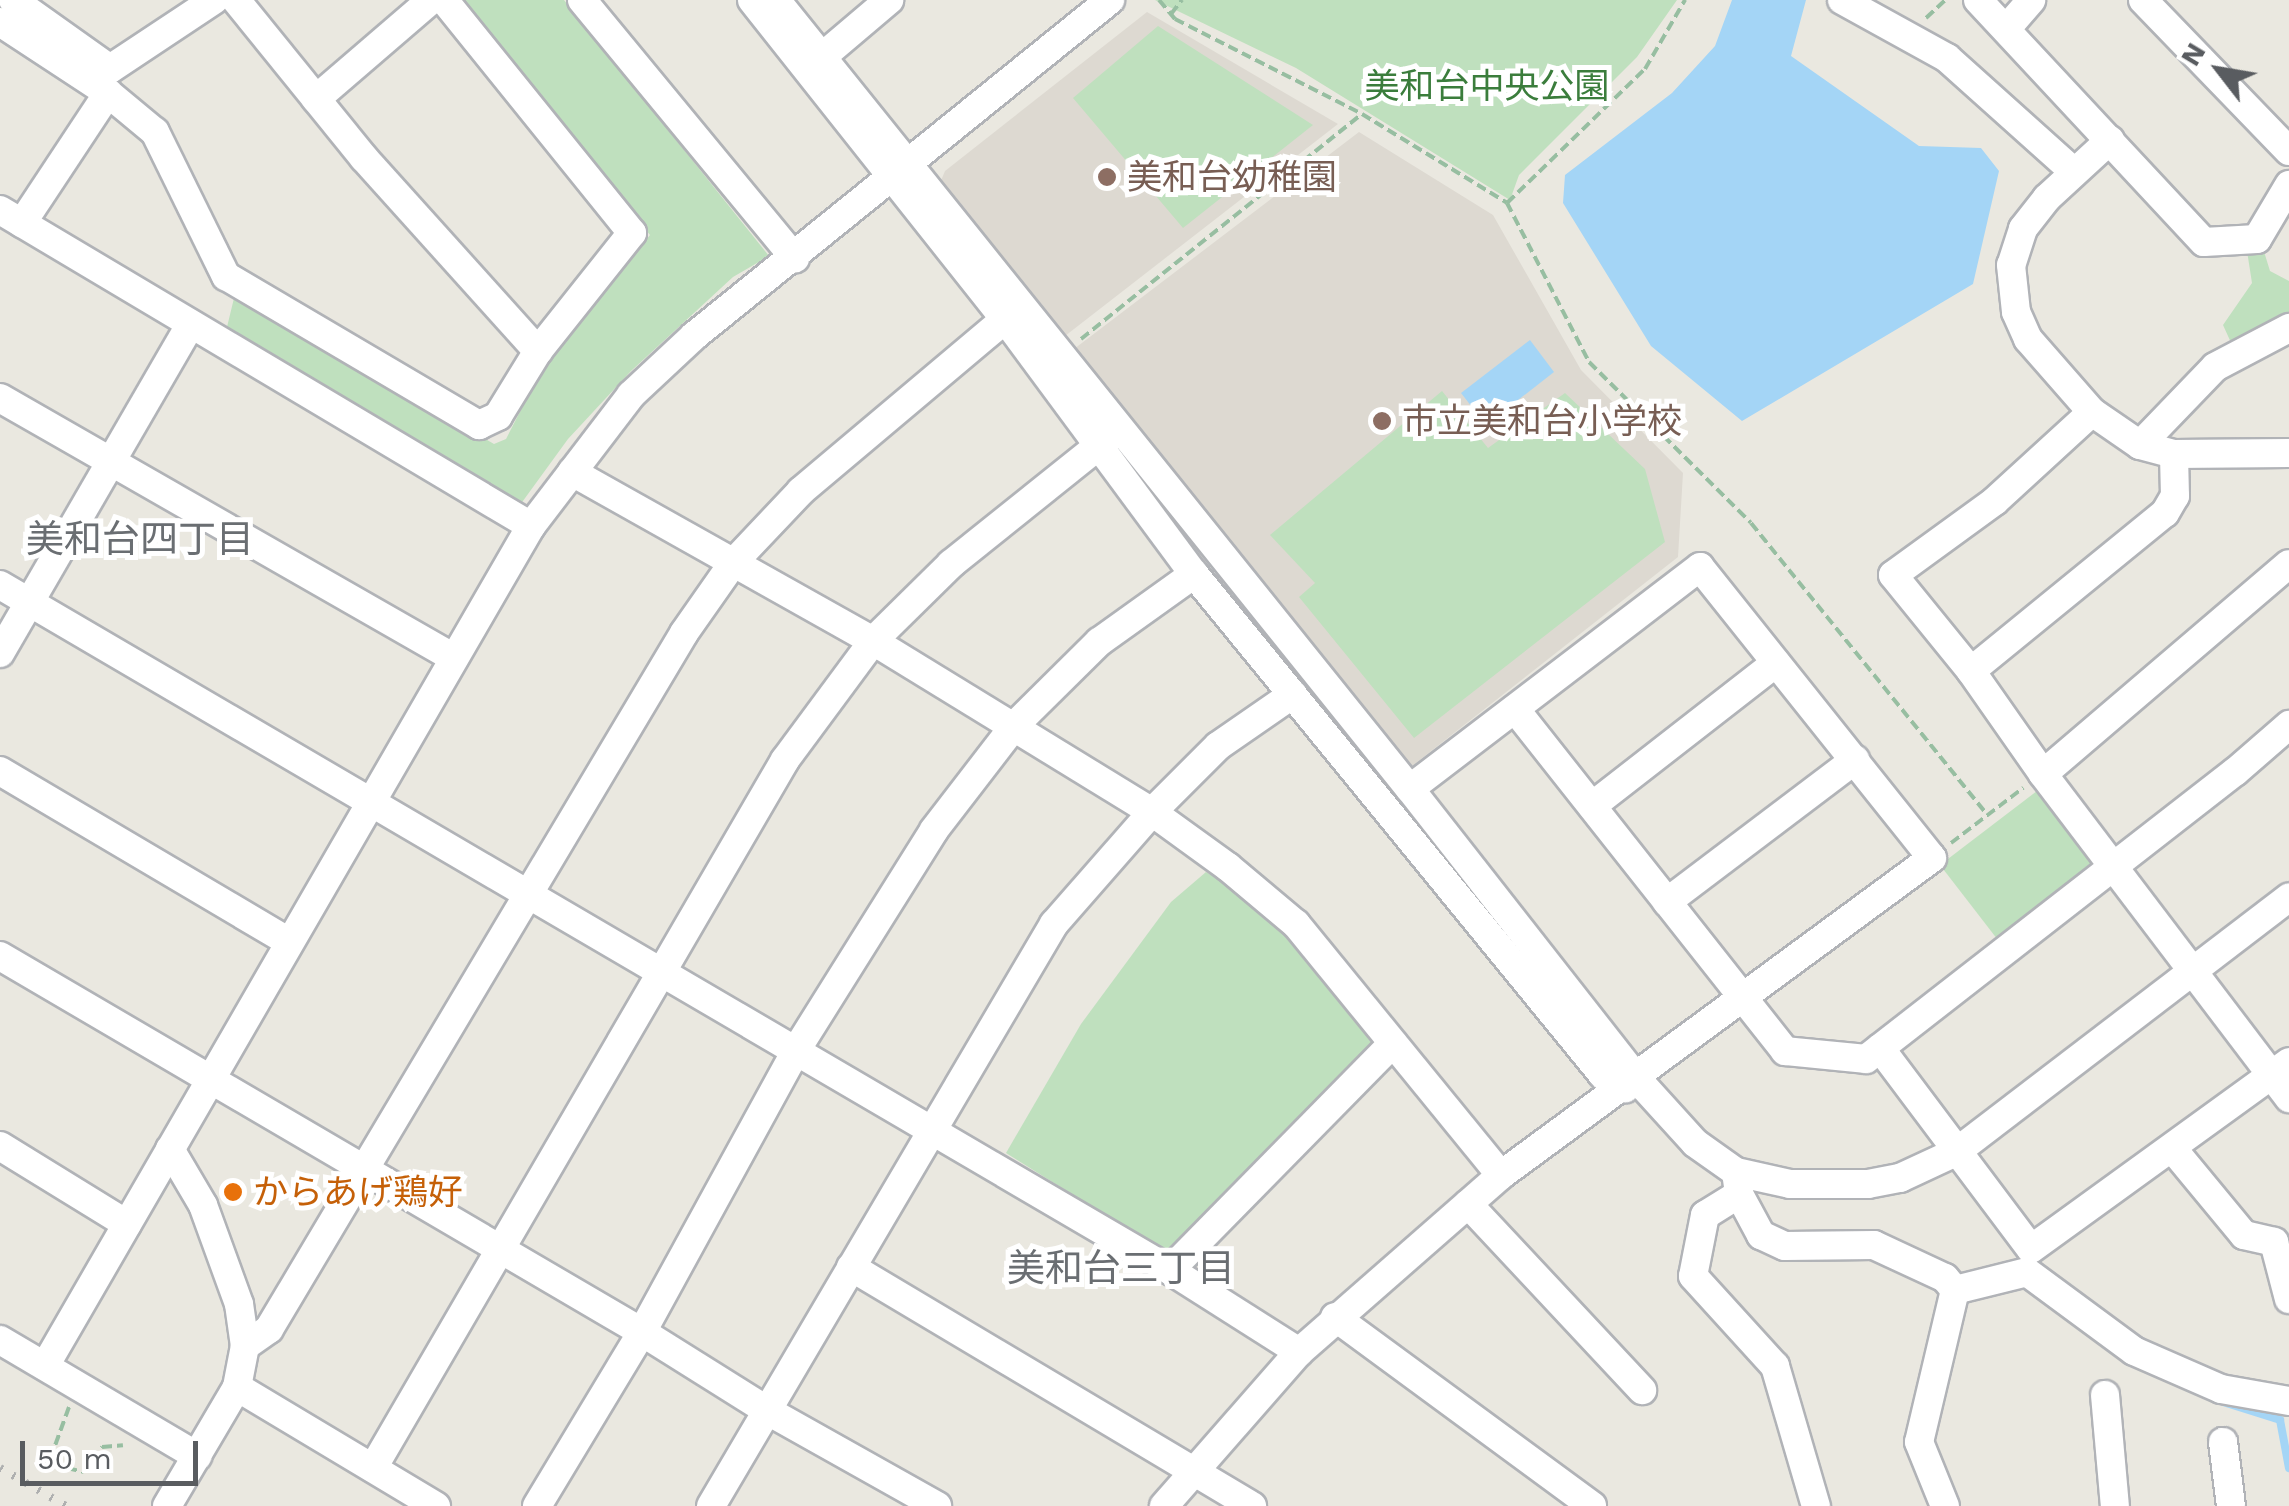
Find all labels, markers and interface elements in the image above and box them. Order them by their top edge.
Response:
north arrow [2169,20,2269,120]
text: N [2173,37,2212,72]
park label: 美和台中央公園 [1365,65,1609,107]
place label: 美和台幼稚園 [1127,156,1337,198]
marker: 美和台幼稚園 [1096,166,1118,188]
place label: 市立美和台小学校 [1402,400,1682,442]
marker: 市立美和台小学校 [1371,410,1393,432]
district label: 美和台四丁目 [26,517,254,563]
place label: からあげ鶏好 [253,1171,463,1213]
marker: からあげ鶏好 [222,1181,244,1203]
district label: 美和台三丁目 [1007,1246,1235,1292]
scale bar [25,1421,202,1483]
text: 50 m [37,1441,112,1476]

